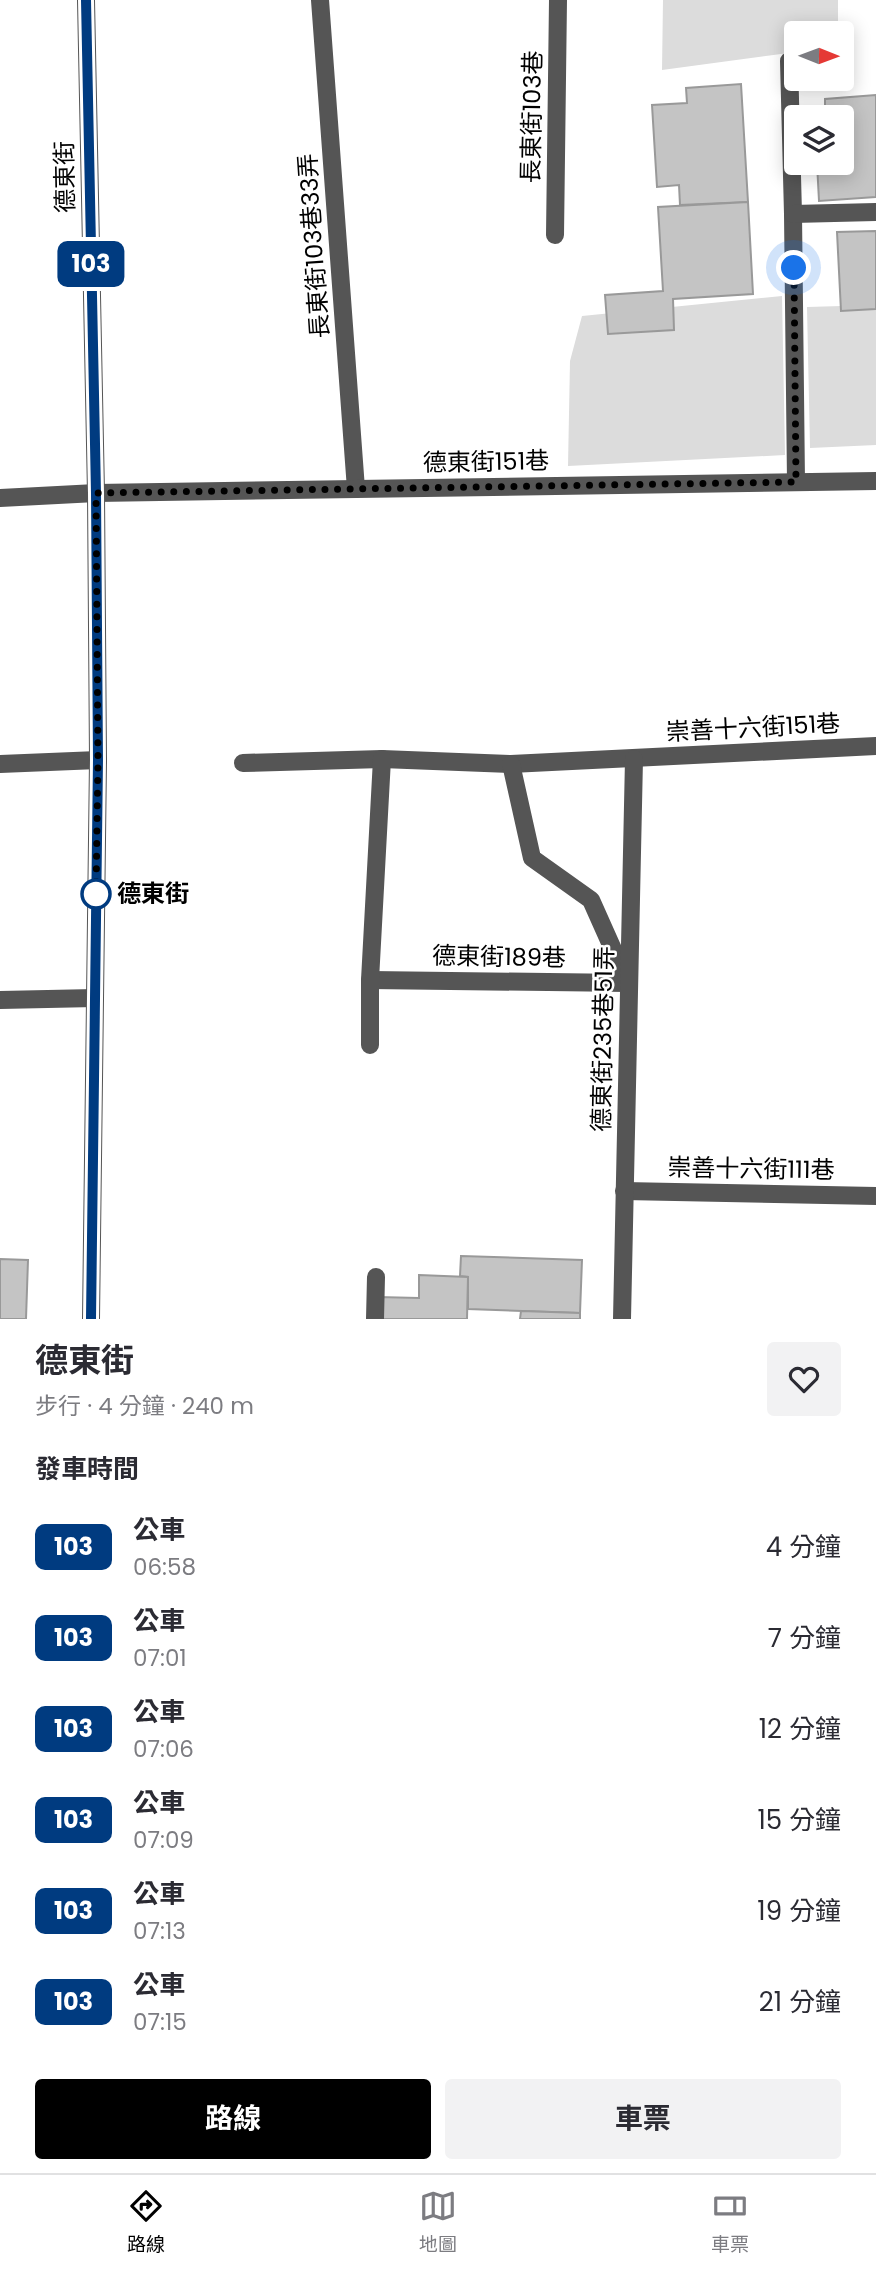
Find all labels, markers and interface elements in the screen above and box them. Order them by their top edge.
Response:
north arrow [784,21,854,91]
map controls [784,21,854,175]
street label: 長東街103巷 [514,50,549,184]
button: layers [784,105,854,175]
street label: 德東街 [47,141,82,213]
street label: 長東街103巷33弄 [291,153,336,340]
line badge: 103 [51,241,131,287]
text: 103 [71,247,111,280]
your location [776,250,811,285]
street label: 德東街151巷 [422,444,549,479]
street label: 崇善十六街151巷 [665,706,841,749]
place label: 德東街 [117,877,189,910]
marker: 德東街 [81,879,111,909]
street label: 德東街189巷 [432,939,566,974]
street label: 德東街235巷51弄 [584,946,621,1132]
street label: 崇善十六街111巷 [667,1151,835,1186]
text: 德東街 [35,1337,134,1384]
button: heart [767,1342,841,1416]
text: 步行 · 4 分鐘 · 240 m [35,1390,254,1422]
text: 發車時間 [35,1451,139,1487]
text: 公車 [133,1512,185,1548]
text: 4 分鐘 [766,1529,841,1565]
text: 103 [54,1530,93,1563]
text: 06:58 [133,1551,196,1583]
text: 公車 [133,1603,185,1639]
text: 7 分鐘 [768,1620,841,1656]
text: 103 [54,1621,93,1654]
text: 07:01 [133,1642,187,1674]
text: 公車 [133,1694,185,1730]
text: 12 分鐘 [759,1711,841,1747]
text: 103 [54,1712,93,1745]
text: 07:06 [133,1733,194,1765]
text: 公車 [133,1785,185,1821]
text: 15 分鐘 [757,1802,841,1838]
text: 103 [54,1803,93,1836]
text: 07:09 [133,1824,194,1856]
text: 公車 [133,1876,185,1912]
text: 19 分鐘 [757,1893,841,1929]
text: 103 [54,1894,93,1927]
text: 07:13 [133,1915,186,1947]
text: 公車 [133,1967,185,2003]
text: 21 分鐘 [759,1984,841,2020]
text: 103 [54,1985,93,2018]
text: 07:15 [133,2006,187,2038]
button: 路線 [35,2079,431,2159]
button: 車票 [445,2079,841,2159]
tab: 路線 [127,2187,165,2259]
tab: 地圖 [419,2187,457,2259]
tab: 車票 [711,2187,749,2259]

